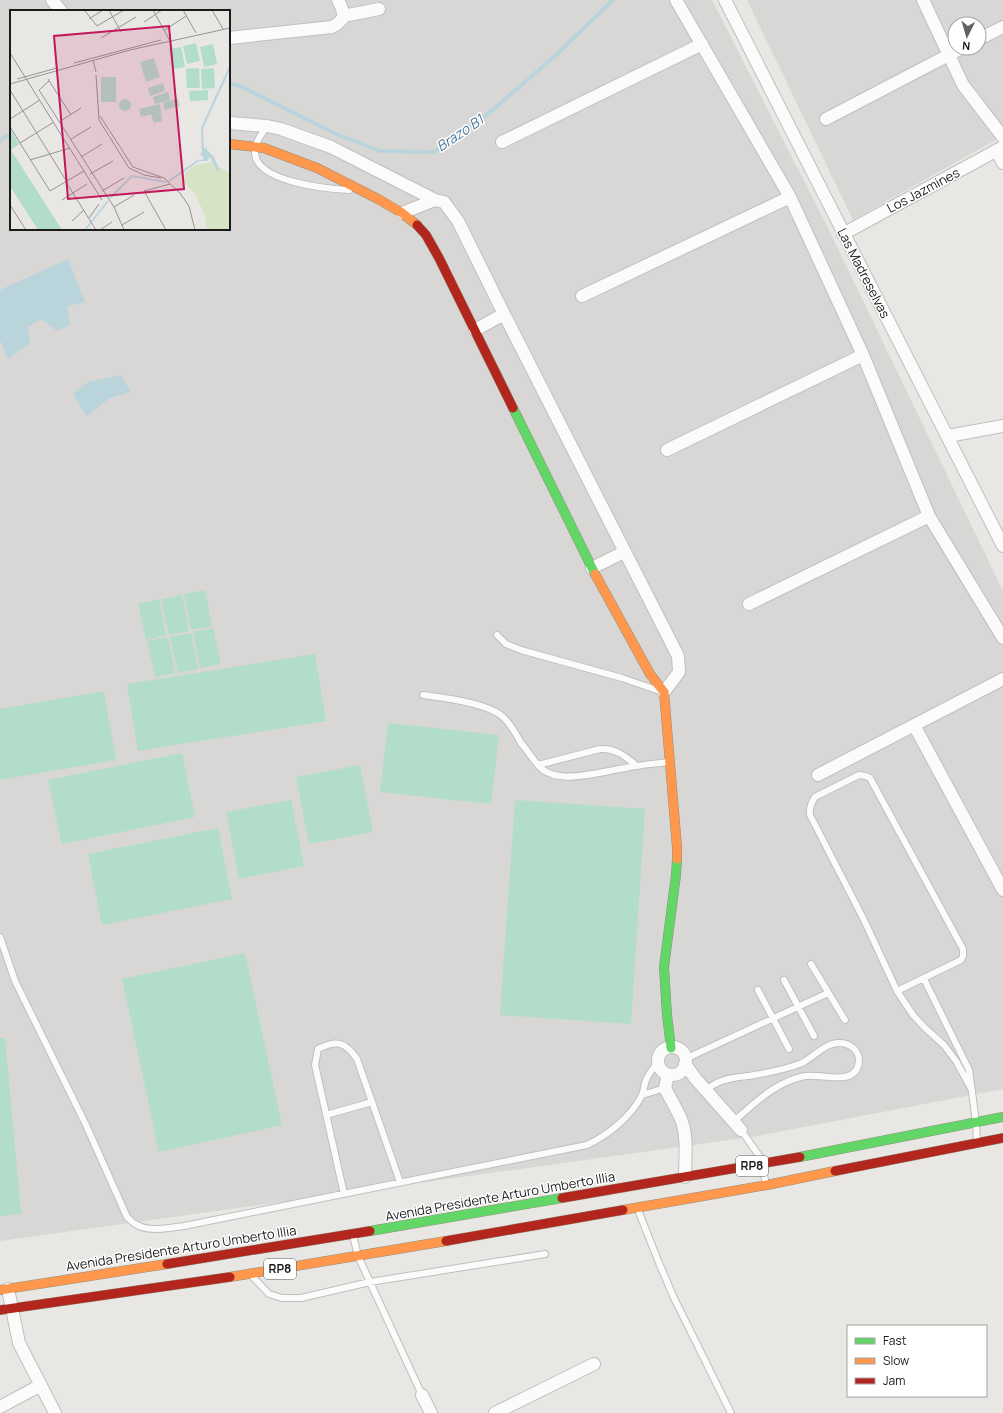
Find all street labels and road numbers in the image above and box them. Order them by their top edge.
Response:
street label: Los Jazmines [883,163,963,217]
street label: Las Madreselvas [834,225,895,321]
road number: RP8 [736,1156,768,1176]
street label: Avenida Presidente Arturo Umberto Illia [384,1167,616,1225]
street label: Avenida Presidente Arturo Umberto Illia [65,1221,297,1275]
road number: RP8 [264,1259,296,1279]

